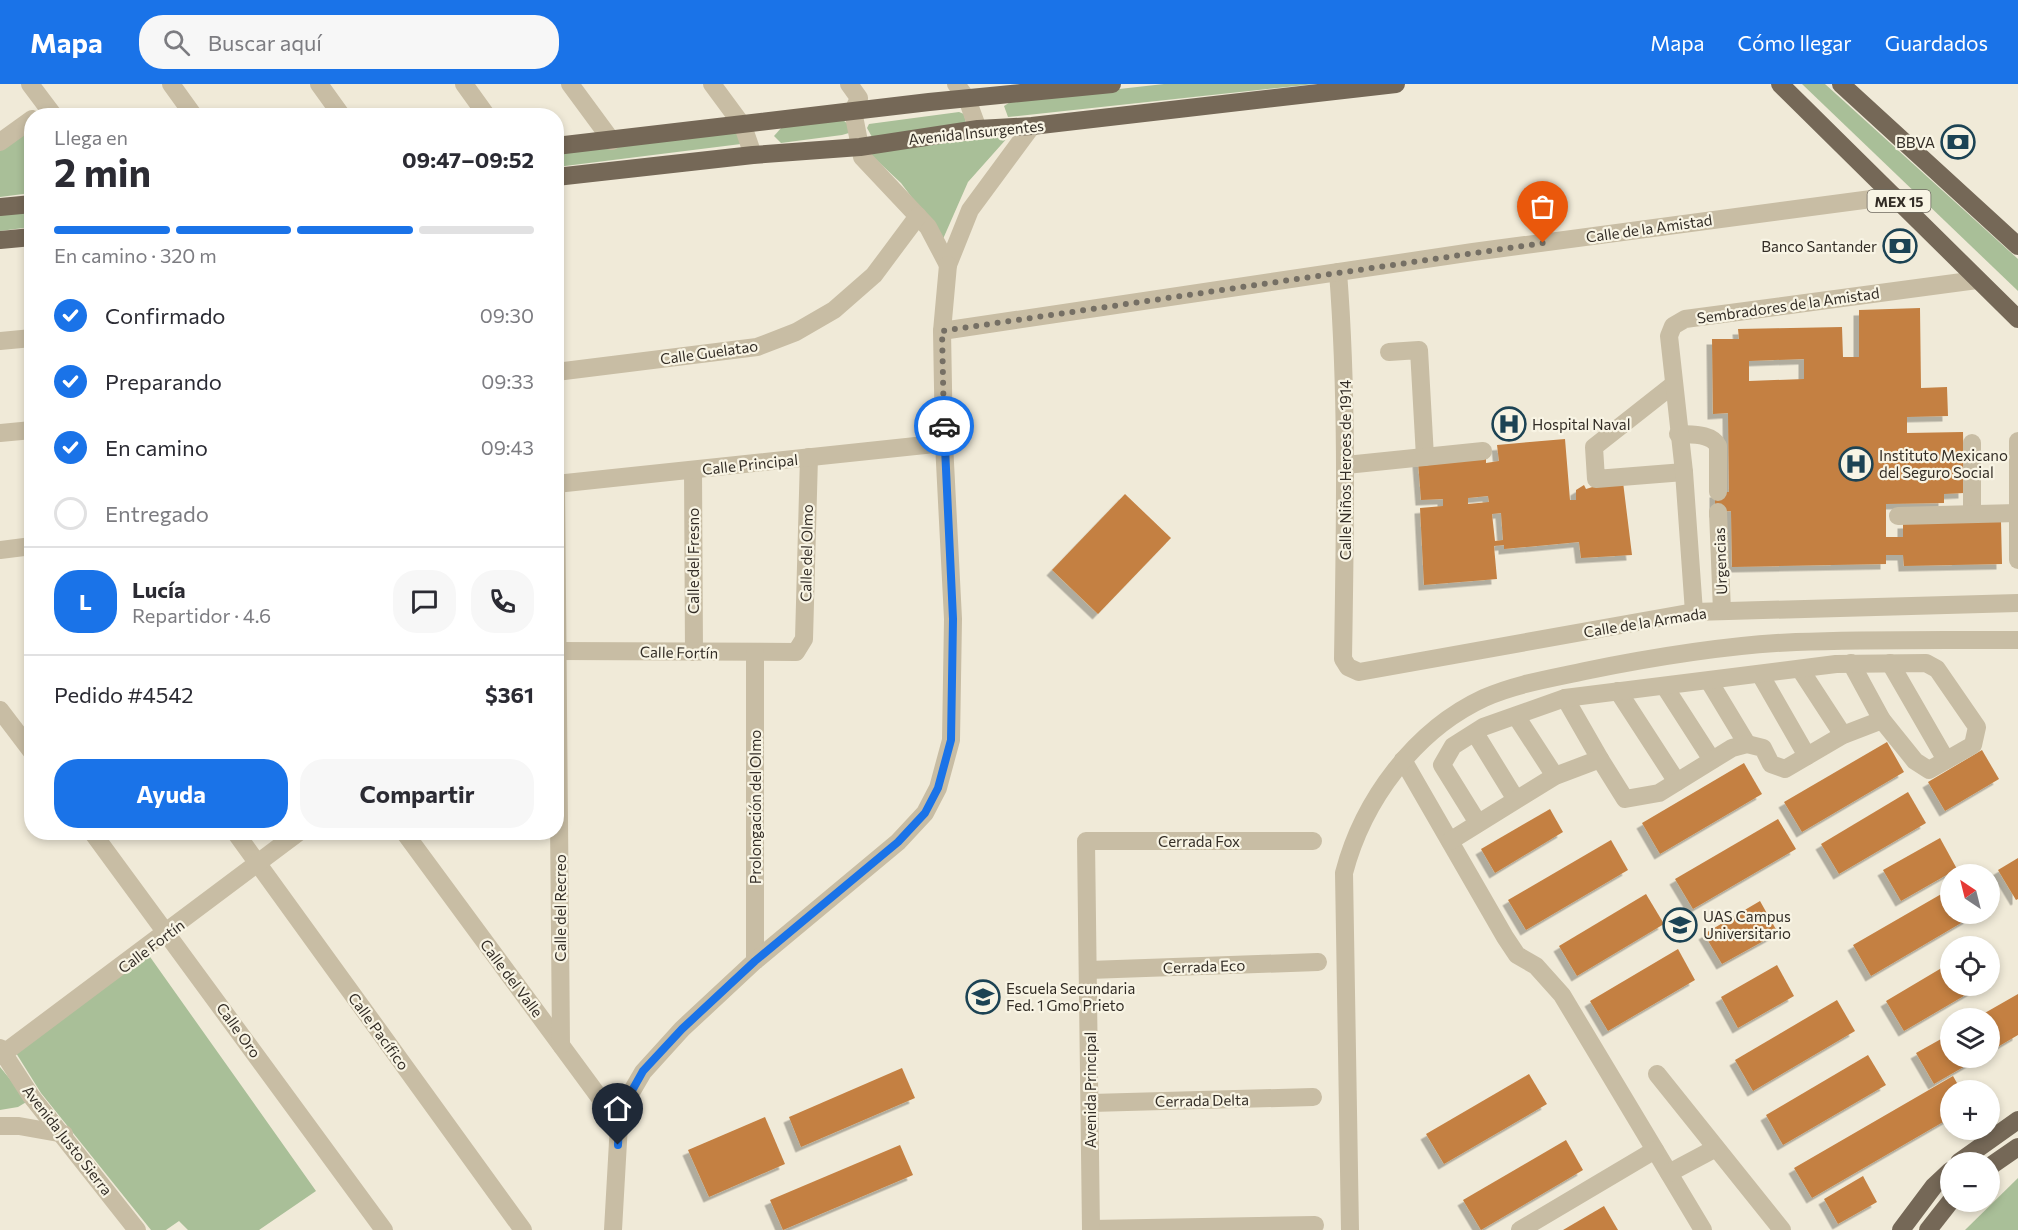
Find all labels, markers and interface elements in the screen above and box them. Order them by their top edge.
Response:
search box [139,15,559,69]
text: Mapa [30,25,103,59]
icon: search [160,26,193,59]
text: Buscar aquí [208,29,322,56]
text: Mapa [1650,30,1705,55]
text: Cómo llegar [1738,30,1852,55]
text: Guardados [1885,30,1988,55]
street label: Avenida Insurgentes [907,116,1045,148]
bank icon: BBVA [1940,124,1976,160]
text: Llega en [54,125,128,149]
place label: BBVA [1896,133,1935,151]
text: 09:47–09:52 [402,146,534,173]
text: 2 min [54,147,151,195]
pin [1517,181,1568,243]
icon: bag [1526,190,1559,223]
road number: MEX 15 [1868,190,1930,212]
street label: Calle de la Amistad [1585,210,1713,246]
bank icon: Banco Santander [1882,228,1918,264]
place label: Banco Santander [1761,237,1877,255]
text: En camino · 320 m [54,243,217,267]
street label: Sembradores de la Amistad [1696,283,1880,327]
icon: check [54,299,87,332]
text: Confirmado [105,302,226,329]
text: 09:30 [480,303,534,327]
street label: Calle Guelatao [659,336,759,368]
icon: check [54,365,87,398]
text: Preparando [105,368,222,395]
text: 09:33 [481,369,534,393]
street label: Calle Niños Heroes de 1914 [1336,380,1354,560]
courier [914,396,974,456]
hospital icon: Hospital Naval [1491,406,1527,442]
icon: car [928,410,961,443]
place label: Hospital Naval [1532,415,1630,433]
icon: check [54,431,87,464]
text: En camino [105,434,208,461]
text: 09:43 [481,435,534,459]
hospital icon: Instituto Mexicano del Seguro Social [1838,446,1874,482]
place label: Instituto Mexicano del Seguro Social [1879,446,2008,481]
street label: Calle Principal [701,450,799,478]
text: Entregado [105,500,209,527]
street label: Calle del Olmo [796,504,816,602]
street label: Calle del Fresno [684,508,702,614]
street label: Urgencias [1710,527,1730,595]
button: chat [393,570,456,633]
button: phone [471,570,534,633]
text: Lucía [132,576,186,603]
text: L [79,588,92,615]
text: Repartidor · 4.6 [132,603,271,627]
street label: Calle de la Armada [1582,603,1708,641]
street label: Calle Fortín [640,642,718,662]
text: Pedido #4542 [54,681,193,708]
text: $361 [485,681,534,708]
street label: Prolongación del Olmo [746,730,764,884]
button: Ayuda [54,759,288,828]
button: Compartir [300,759,534,828]
street label: Cerrada Fox [1158,832,1240,850]
street label: Calle del Recreo [551,854,569,962]
north arrow [1940,864,2000,924]
map controls [1940,864,2000,1212]
school or university icon: UAS Campus Universitario [1662,907,1698,943]
place label: UAS Campus Universitario [1703,907,1791,942]
street label: Calle Fortín [114,915,188,977]
street label: Calle del Valle [477,936,547,1020]
button: locate [1940,936,2000,996]
street label: Cerrada Eco [1162,956,1246,976]
school or university icon: Escuela Secundaria Fed. 1 Gmo Prieto [965,979,1001,1015]
place label: Escuela Secundaria Fed. 1 Gmo Prieto [1006,979,1135,1014]
street label: Calle Pacífico [345,989,413,1073]
street label: Calle Oro [213,999,265,1061]
button: layers [1940,1008,2000,1068]
street label: Avenida Principal [1081,1032,1099,1148]
button: + [1940,1080,2000,1140]
street label: Avenida Justo Sierra [19,1081,117,1199]
pin [592,1083,643,1145]
street label: Cerrada Delta [1155,1090,1249,1110]
icon: home [601,1092,634,1125]
button: − [1940,1152,2000,1212]

